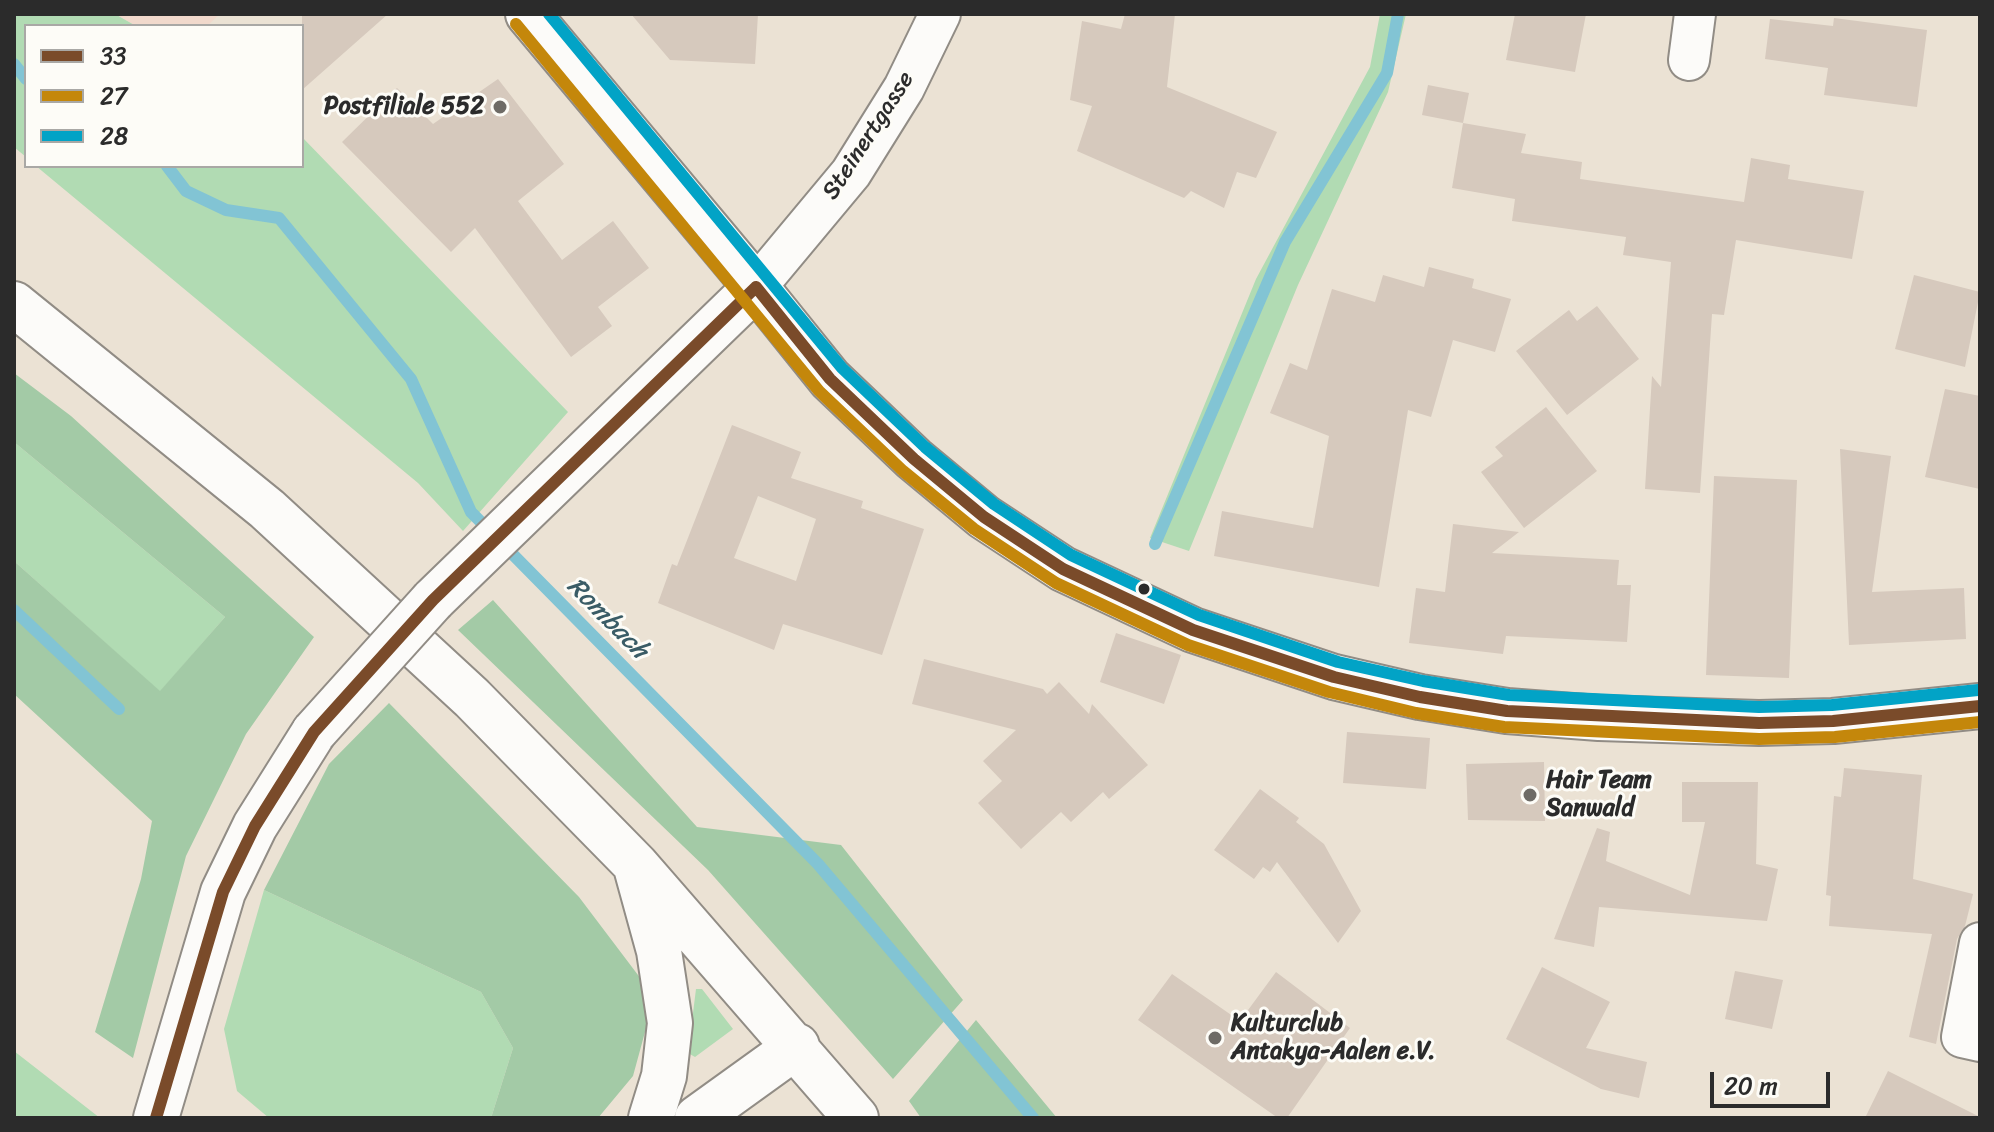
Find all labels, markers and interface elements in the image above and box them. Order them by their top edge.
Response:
legend [24,24,304,168]
text: 33 [100,35,126,77]
street label: Steinertgasse [817,67,921,205]
text: 27 [100,75,128,117]
place label: Postfiliale 552 [324,93,484,121]
marker: Postfiliale 552 [491,98,509,116]
text: 28 [100,115,128,157]
water label: Rombach [560,572,654,666]
unlabelled marker [1136,581,1152,597]
place label: Hair Team Sanwald [1546,767,1652,823]
marker: Hair Team Sanwald [1521,786,1539,804]
place label: Kulturclub Antakya-Aalen e.V. [1231,1010,1436,1066]
marker: Kulturclub Antakya-Aalen e.V. [1206,1029,1224,1047]
scale bar [1714,1056,1834,1106]
text: 20 m [1724,1065,1778,1107]

